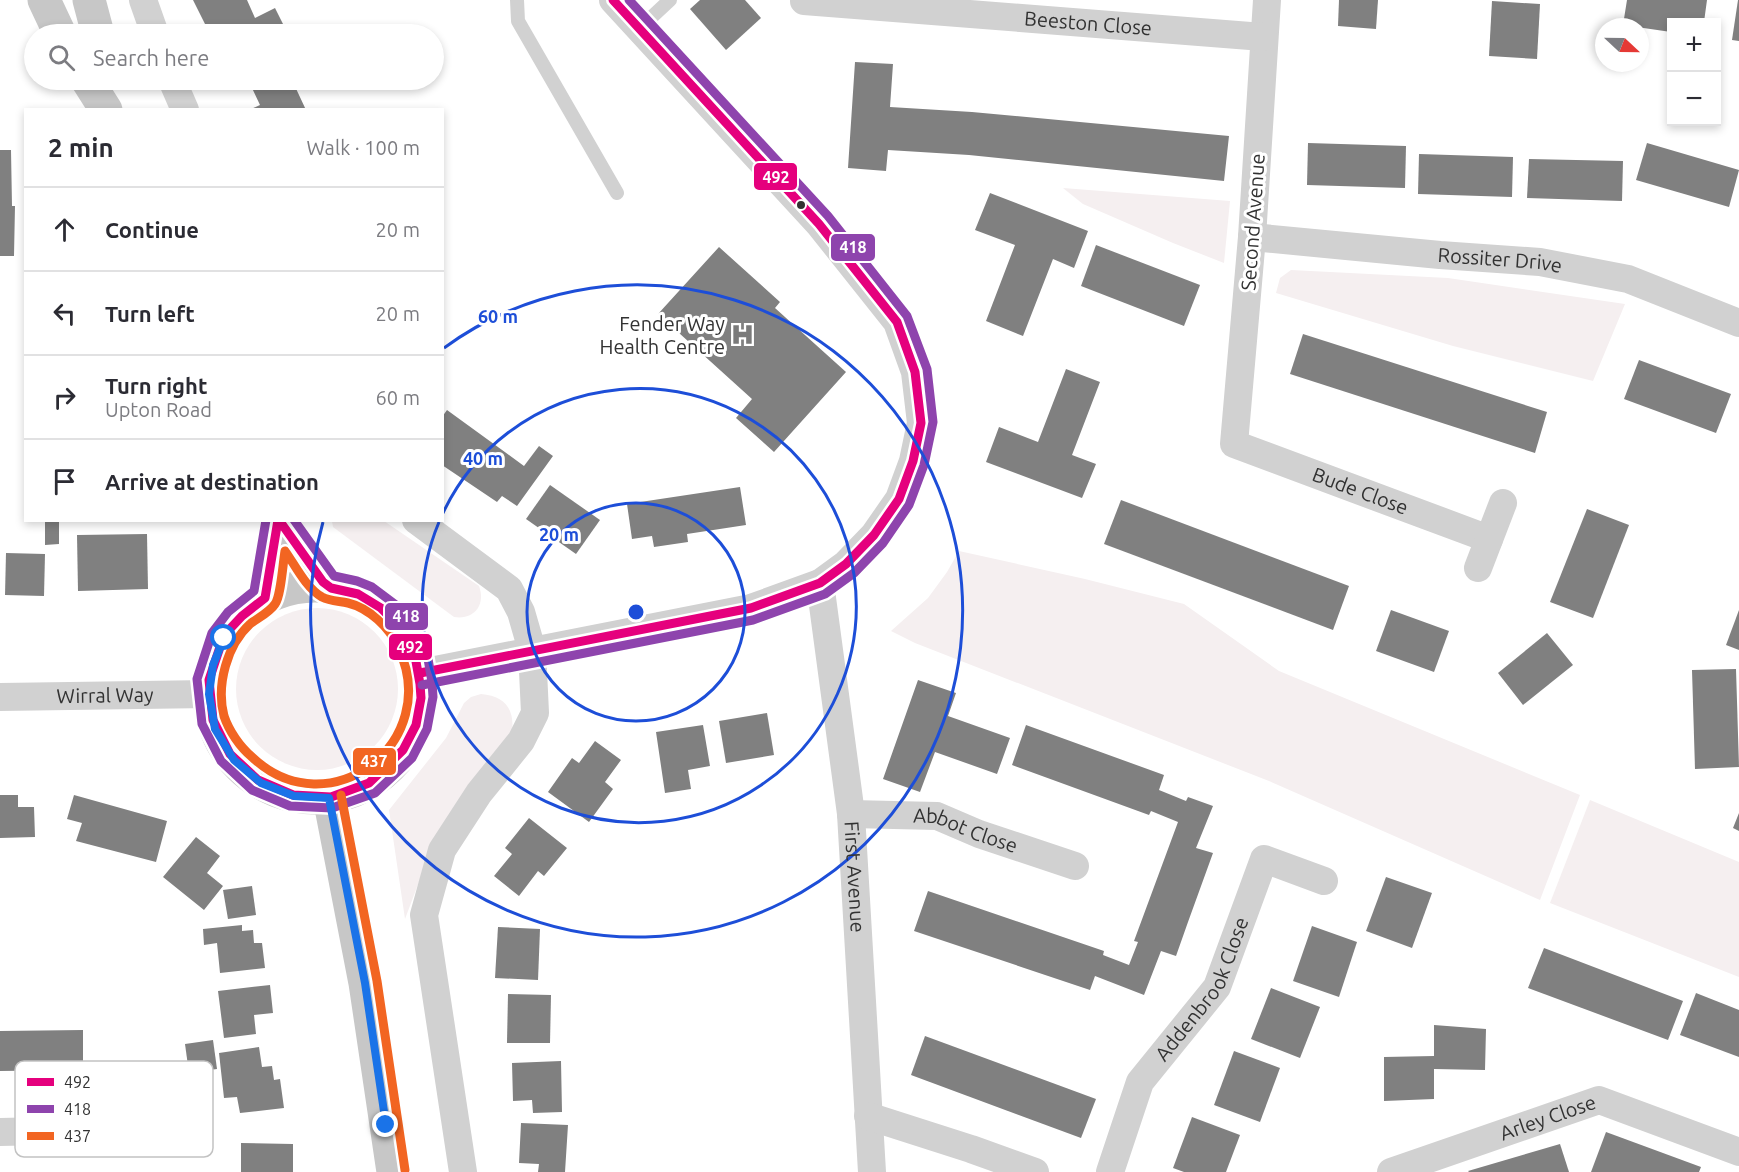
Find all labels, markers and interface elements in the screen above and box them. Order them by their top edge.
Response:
street label: Beeston Close [1023,6,1153,39]
north arrow [1595,18,1649,72]
map controls [1667,18,1721,126]
button: + [1667,18,1721,72]
search box [24,24,444,90]
icon: search [45,41,78,74]
text: Search here [93,45,209,70]
button: − [1667,72,1721,126]
text: 2 min [48,133,114,162]
text: Walk · 100 m [307,136,420,159]
street label: Second Avenue [1236,153,1269,291]
line badge: 492 [753,162,798,191]
text: 492 [762,168,790,186]
unlabelled marker [795,199,807,211]
icon: ahead [48,213,81,246]
text: Continue [105,217,199,242]
text: 20 m [376,218,420,241]
line badge: 418 [830,233,876,262]
text: 418 [839,238,867,256]
street label: Rossiter Drive [1437,243,1564,277]
icon: left [48,297,81,330]
text: Turn left [105,301,195,326]
text: 20 m [376,302,420,325]
text: 60 m [478,306,518,326]
place label: Fender Way Health Centre [599,312,725,358]
hospital icon: Fender Way Health Centre [730,322,756,348]
text: Turn right [105,373,207,398]
icon: right [48,381,81,414]
text: 60 m [376,386,420,409]
text: Upton Road [105,398,212,421]
text: 40 m [463,448,503,468]
street label: Bude Close [1309,462,1412,519]
icon: arrive [48,465,81,498]
text: Arrive at destination [105,469,319,494]
text: 20 m [539,524,579,544]
line badge: 418 [384,602,429,631]
centre of rings [626,602,646,622]
text: 418 [392,607,420,625]
route start [210,624,236,650]
line badge: 492 [388,633,433,661]
text: 492 [396,638,424,656]
street label: Wirral Way [56,683,154,707]
line badge: 437 [352,747,397,776]
text: 437 [360,752,388,770]
street label: Abbot Close [913,803,1021,857]
street label: First Avenue [840,820,870,933]
street label: Addenbrook Close [1150,914,1253,1065]
legend [15,1061,213,1157]
text: 492 [64,1073,91,1091]
street label: Arley Close [1497,1090,1599,1144]
text: 418 [64,1100,91,1118]
route end [372,1111,398,1137]
text: 437 [64,1127,91,1145]

